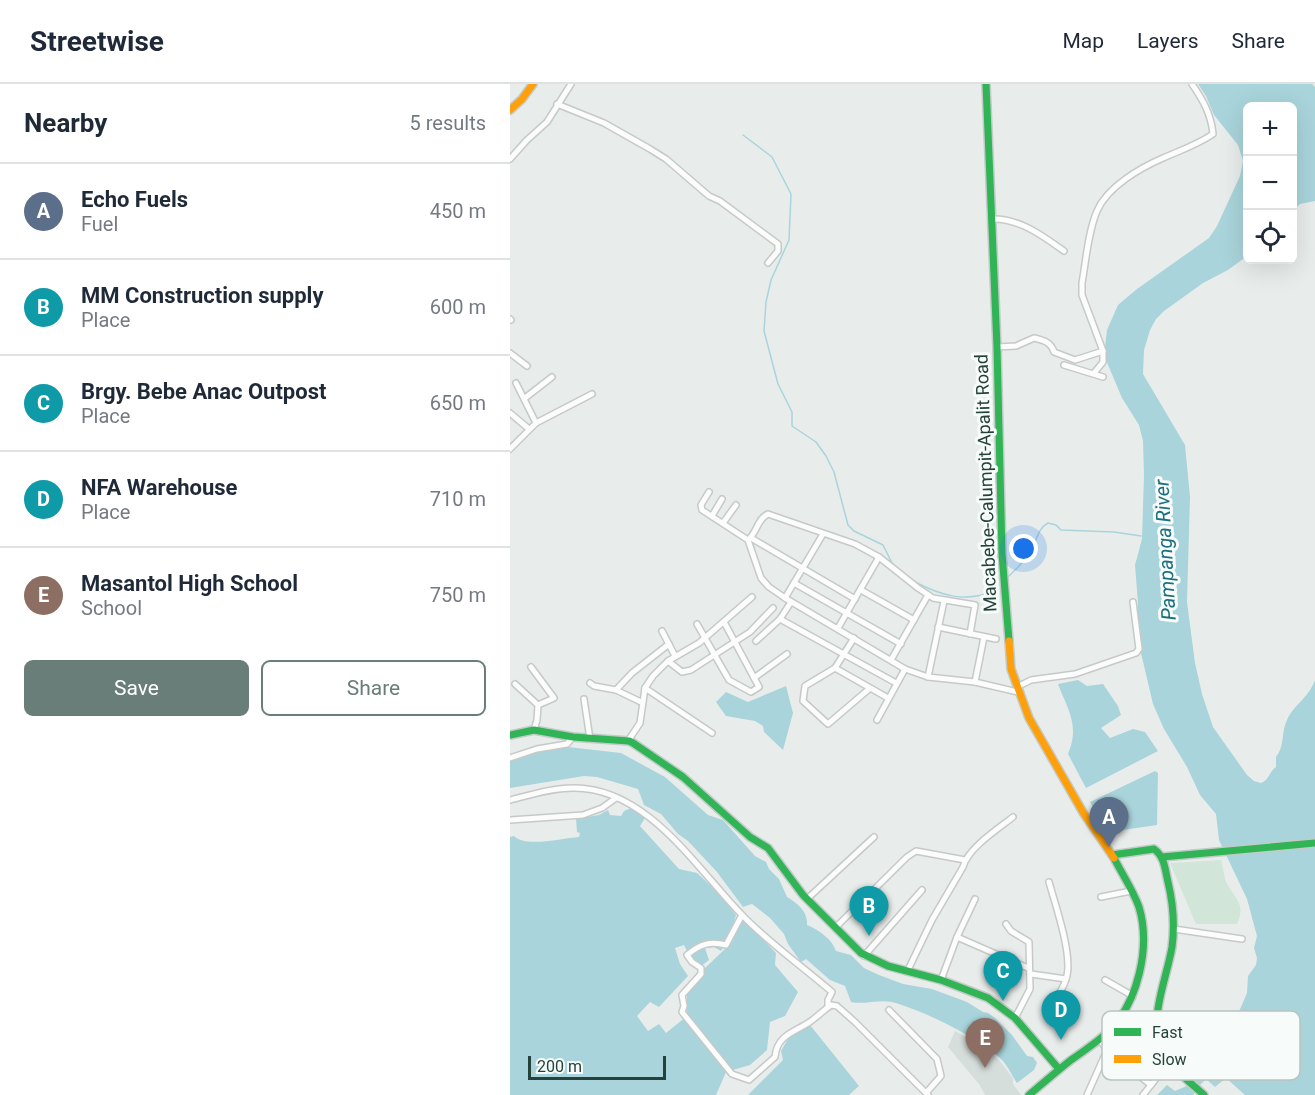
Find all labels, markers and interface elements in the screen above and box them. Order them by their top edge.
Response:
text: Streetwise [30,25,164,58]
text: Map [1062,29,1104,53]
text: Layers [1137,29,1198,53]
text: Share [1231,29,1285,53]
map controls [1243,102,1297,264]
button: + [1243,102,1297,156]
text: Nearby [24,108,107,138]
text: 5 results [410,111,486,135]
button: − [1243,156,1297,210]
text: Echo Fuels [81,187,188,212]
text: A [37,199,50,223]
text: 450 m [430,199,486,223]
button: locate [1243,210,1297,264]
text: Fuel [81,212,118,236]
text: MM Construction supply [81,283,323,308]
text: B [37,295,50,319]
text: 600 m [430,295,486,319]
text: Place [81,308,130,332]
street label: Macabebe-Calumpit-Apalit Road [971,354,1000,612]
text: Brgy. Bebe Anac Outpost [81,379,326,404]
text: C [37,391,50,415]
text: 650 m [430,391,486,415]
text: Place [81,404,130,428]
text: NFA Warehouse [81,475,238,500]
water label: Pampanga River [1149,478,1181,621]
text: D [37,487,50,511]
text: 710 m [430,487,486,511]
text: Place [81,500,130,524]
your location [1009,534,1038,563]
text: Masantol High School [81,571,298,596]
text: E [38,583,49,607]
text: 750 m [430,583,486,607]
text: School [81,596,142,620]
button: Save [24,660,249,716]
button: Share [261,660,486,716]
pin: A [1090,798,1128,847]
pin: B [850,886,888,936]
pin: C [984,952,1022,1001]
pin: D [1042,990,1080,1040]
legend [1102,1011,1300,1080]
pin: E [966,1018,1004,1068]
text: Fast [1152,1023,1183,1042]
text: Slow [1152,1050,1187,1069]
scale bar [528,1053,666,1080]
text: 200 m [537,1057,582,1076]

